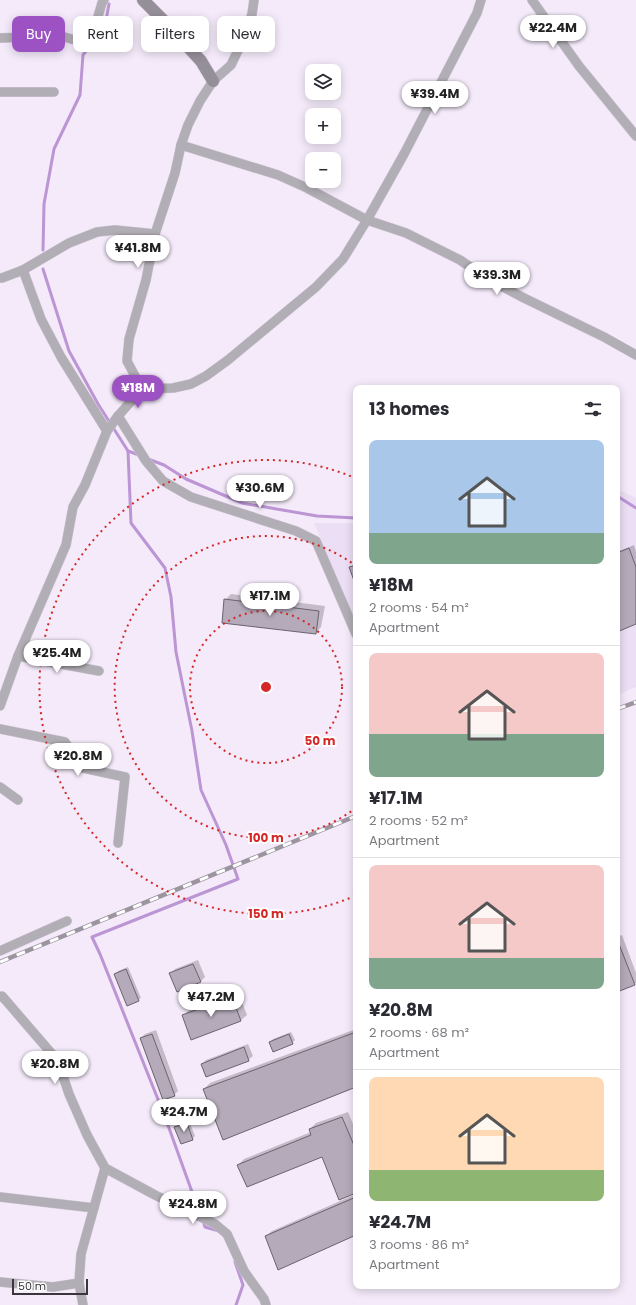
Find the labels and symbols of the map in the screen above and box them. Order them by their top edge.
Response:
pin: ¥22.4M [520,15,586,49]
pin: ¥39.4M [402,81,468,115]
pin: ¥41.8M [105,235,171,269]
pin: ¥39.3M [464,262,530,296]
pin: ¥18M [114,375,162,409]
pin: ¥30.6M [227,475,293,509]
pin: ¥17.1M [237,583,303,617]
pin: ¥25.4M [24,640,90,674]
centre of rings [259,680,273,694]
text: 50 m [305,732,336,749]
pin: ¥20.8M [45,743,111,777]
text: 100 m [248,829,284,846]
text: 150 m [248,905,284,922]
pin: ¥47.2M [178,984,244,1018]
pin: ¥20.8M [22,1051,88,1085]
pin: ¥24.7M [151,1099,217,1133]
pin: ¥24.8M [160,1191,226,1225]
scale bar [12,1277,88,1296]

